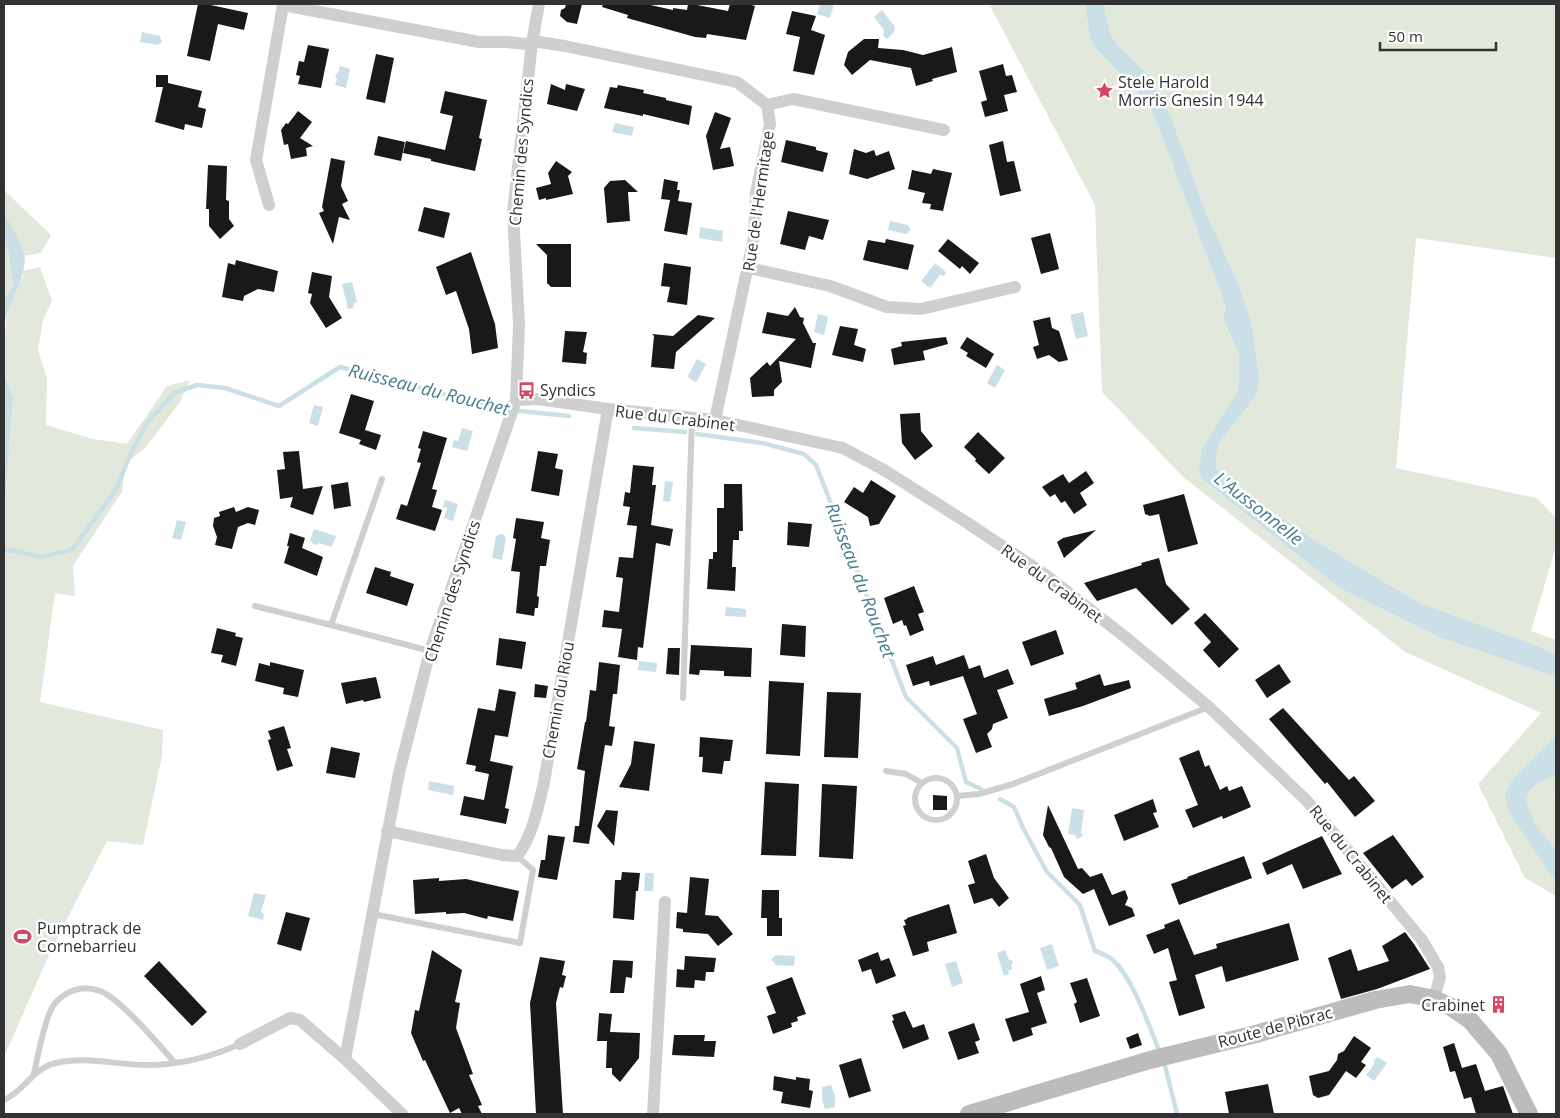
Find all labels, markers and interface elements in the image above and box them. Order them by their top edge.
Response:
scale bar [1380,20,1496,52]
text: 50 m [1388,26,1423,46]
place label: Stele Harold Morris Gnesin 1944 [1118,71,1264,111]
street label: Chemin des Syndics [504,77,538,227]
place icon: Stele Harold Morris Gnesin 1944 [1094,81,1114,101]
street label: Rue de l'Hermitage [737,129,779,273]
water label: Ruisseau du Rouchet [346,357,513,421]
place label: Syndics [540,379,596,401]
bus stop icon: Syndics [516,380,536,400]
street label: Rue du Crabinet [614,400,736,436]
water label: L'Aussonnelle [1210,466,1308,550]
water label: Ruisseau du Rouchet [820,499,902,662]
street label: Chemin des Syndics [419,517,485,665]
street label: Rue du Crabinet [997,539,1107,627]
street label: Chemin du Riou [537,640,579,760]
street label: Rue du Crabinet [1305,800,1398,908]
place label: Pumptrack de Cornebarrieu [37,917,141,957]
sports icon: Pumptrack de Cornebarrieu [13,927,33,947]
place label: Crabinet [1421,994,1485,1016]
building icon: Crabinet [1489,995,1509,1015]
street label: Route de Pibrac [1215,1001,1335,1053]

